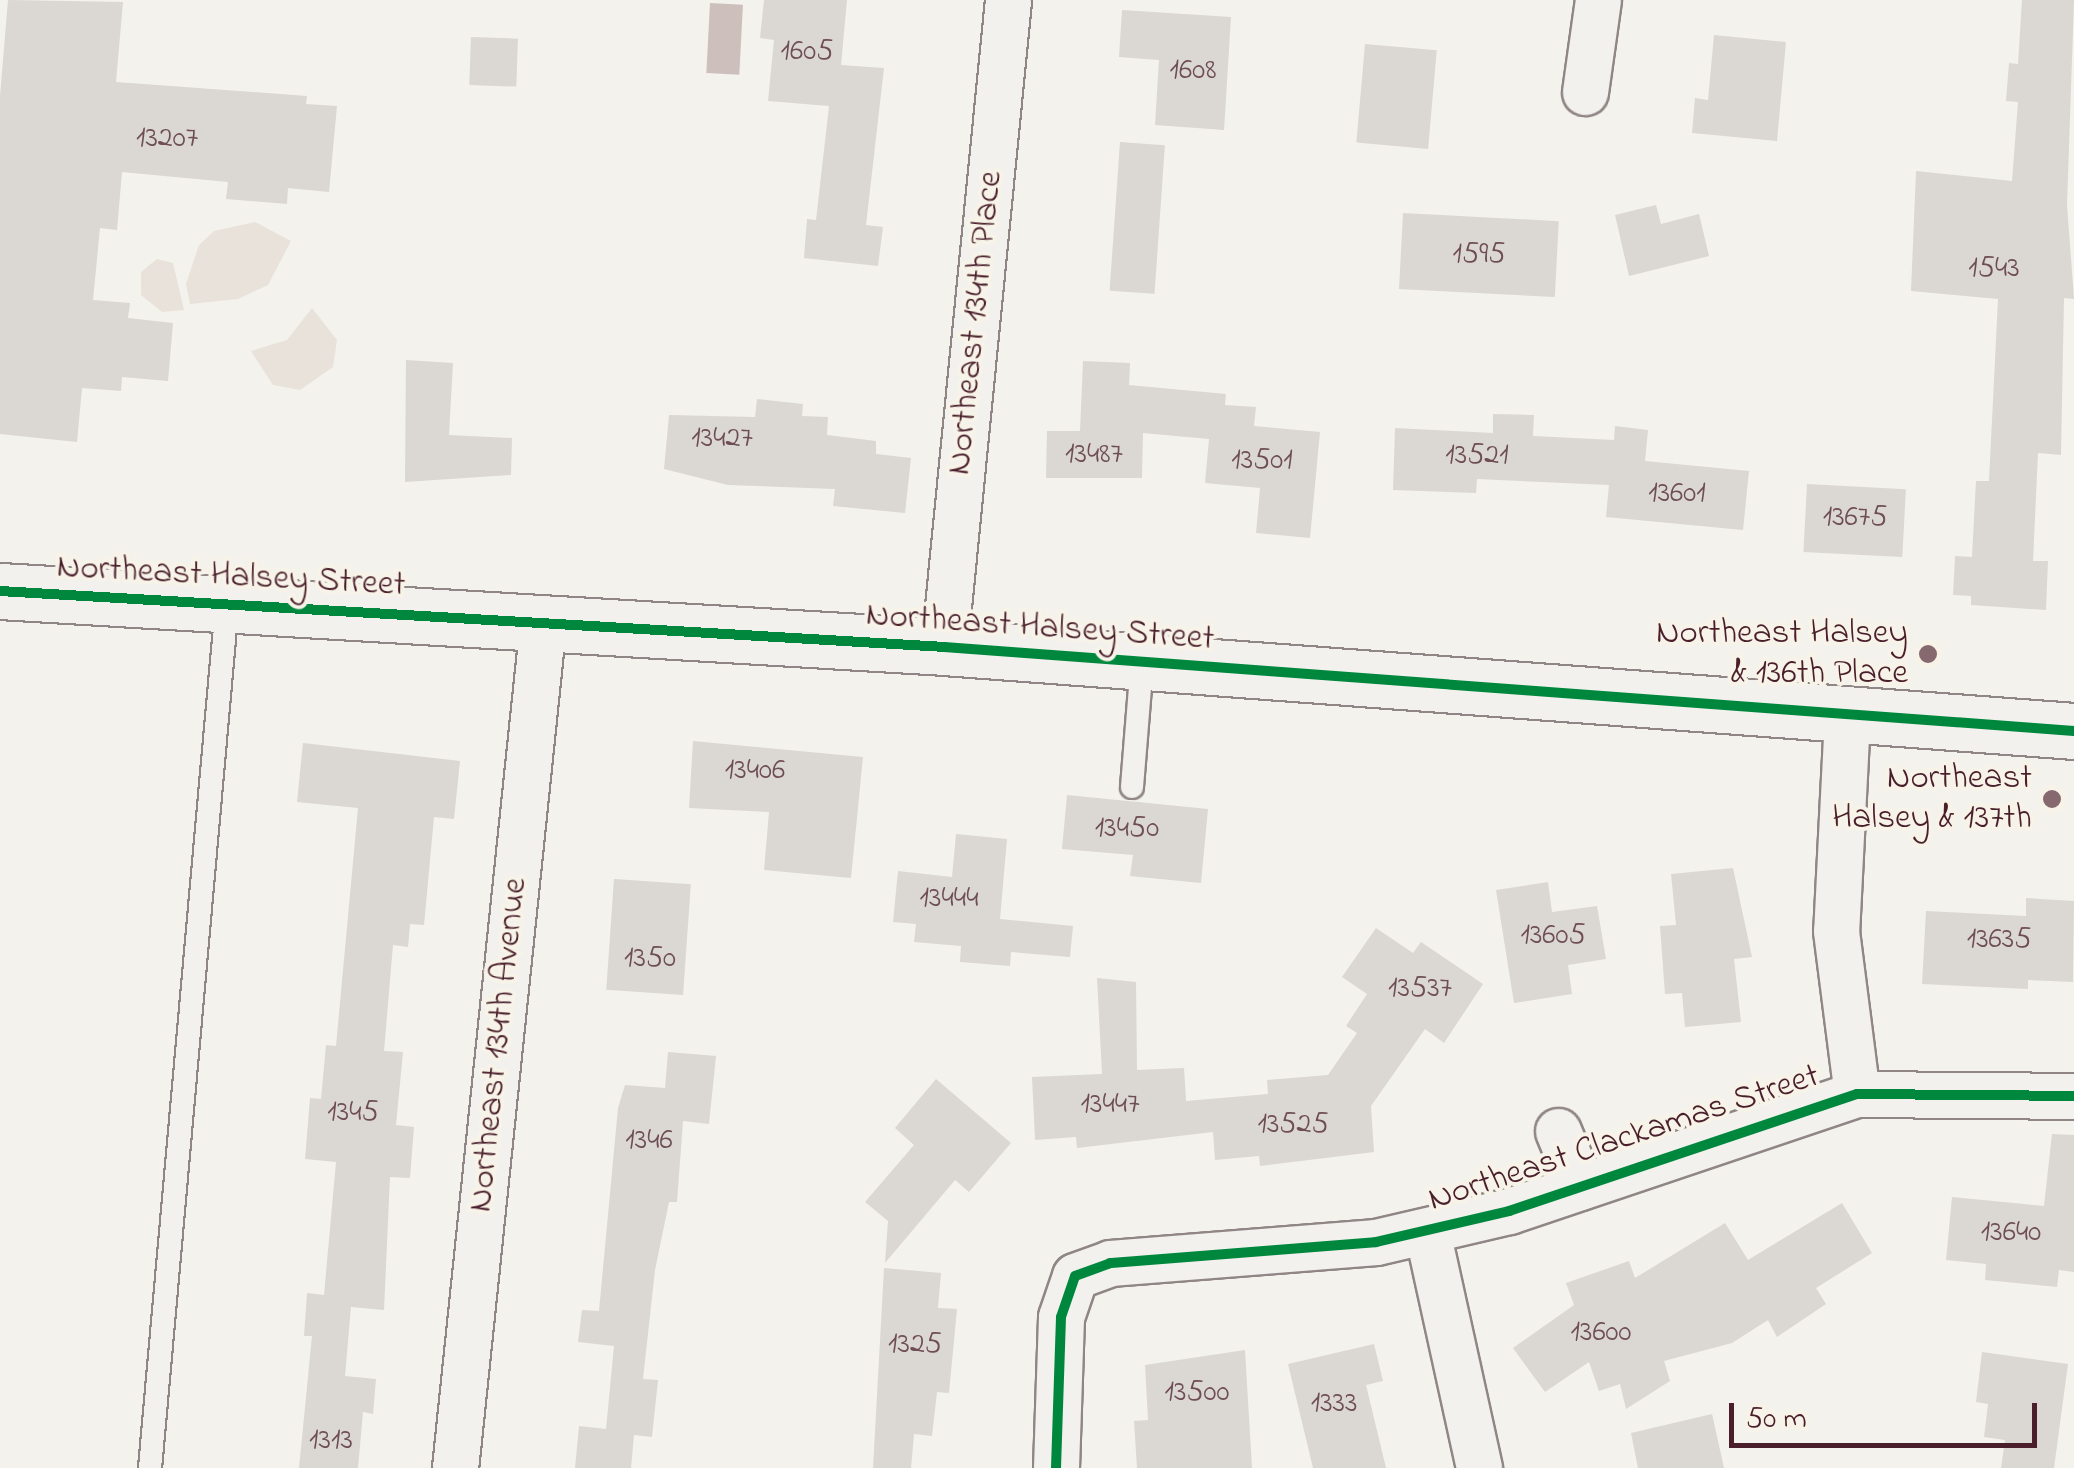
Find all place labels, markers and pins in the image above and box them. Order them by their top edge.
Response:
place label: Northeast Halsey & 136th Place [1656,613,1908,695]
marker: Northeast Halsey & 136th Place [1917,643,1939,665]
place label: Northeast Halsey & 137th [1832,758,2032,840]
marker: Northeast Halsey & 137th [2041,788,2063,810]

